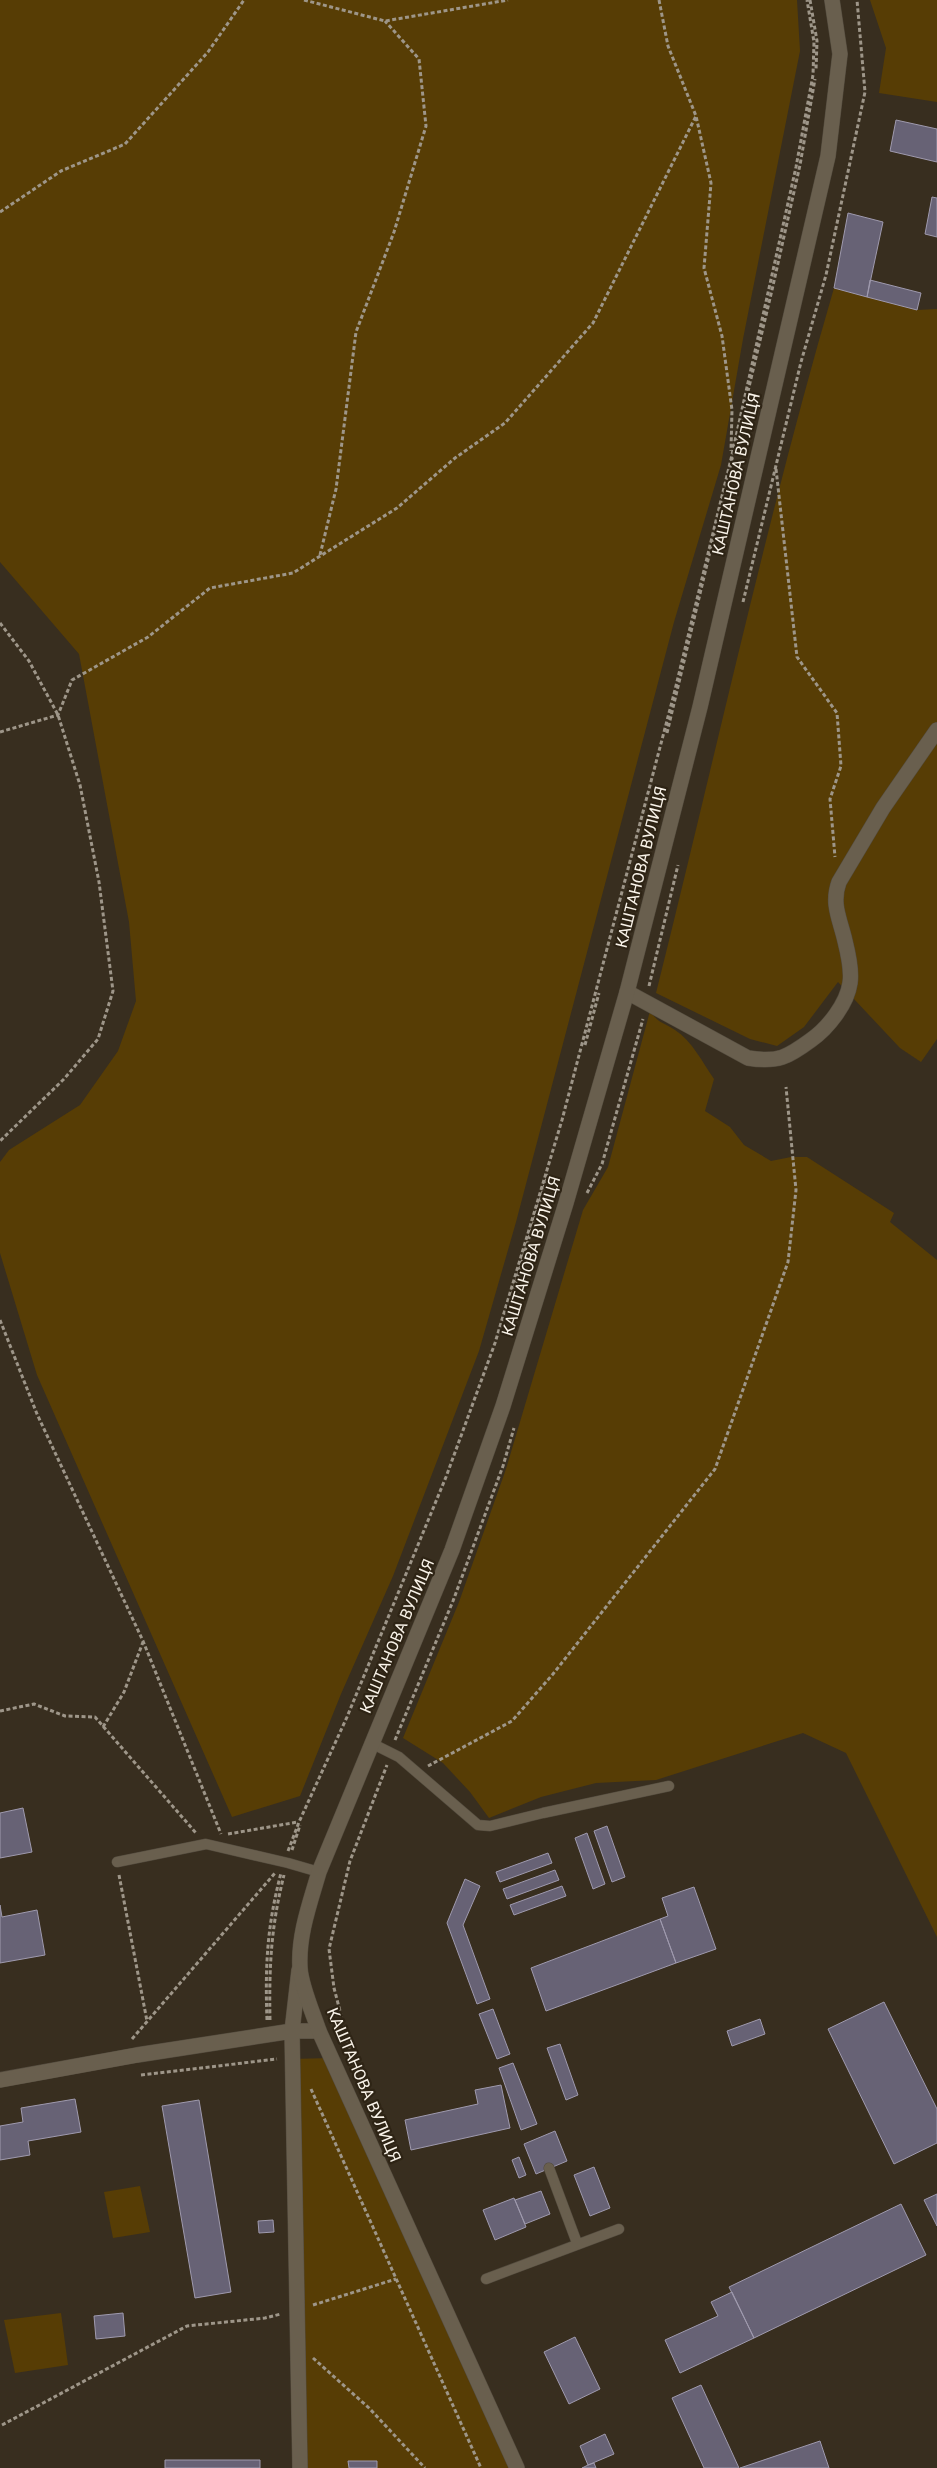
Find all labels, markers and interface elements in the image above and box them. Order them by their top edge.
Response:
street label: КАШТАНОВА ВУЛИЦЯ [708,391,764,557]
street label: КАШТАНОВА ВУЛИЦЯ [612,784,670,950]
street label: КАШТАНОВА ВУЛИЦЯ [498,1174,564,1338]
street label: КАШТАНОВА ВУЛИЦЯ [356,1556,438,1716]
street label: КАШТАНОВА ВУЛИЦЯ [323,2005,405,2165]

